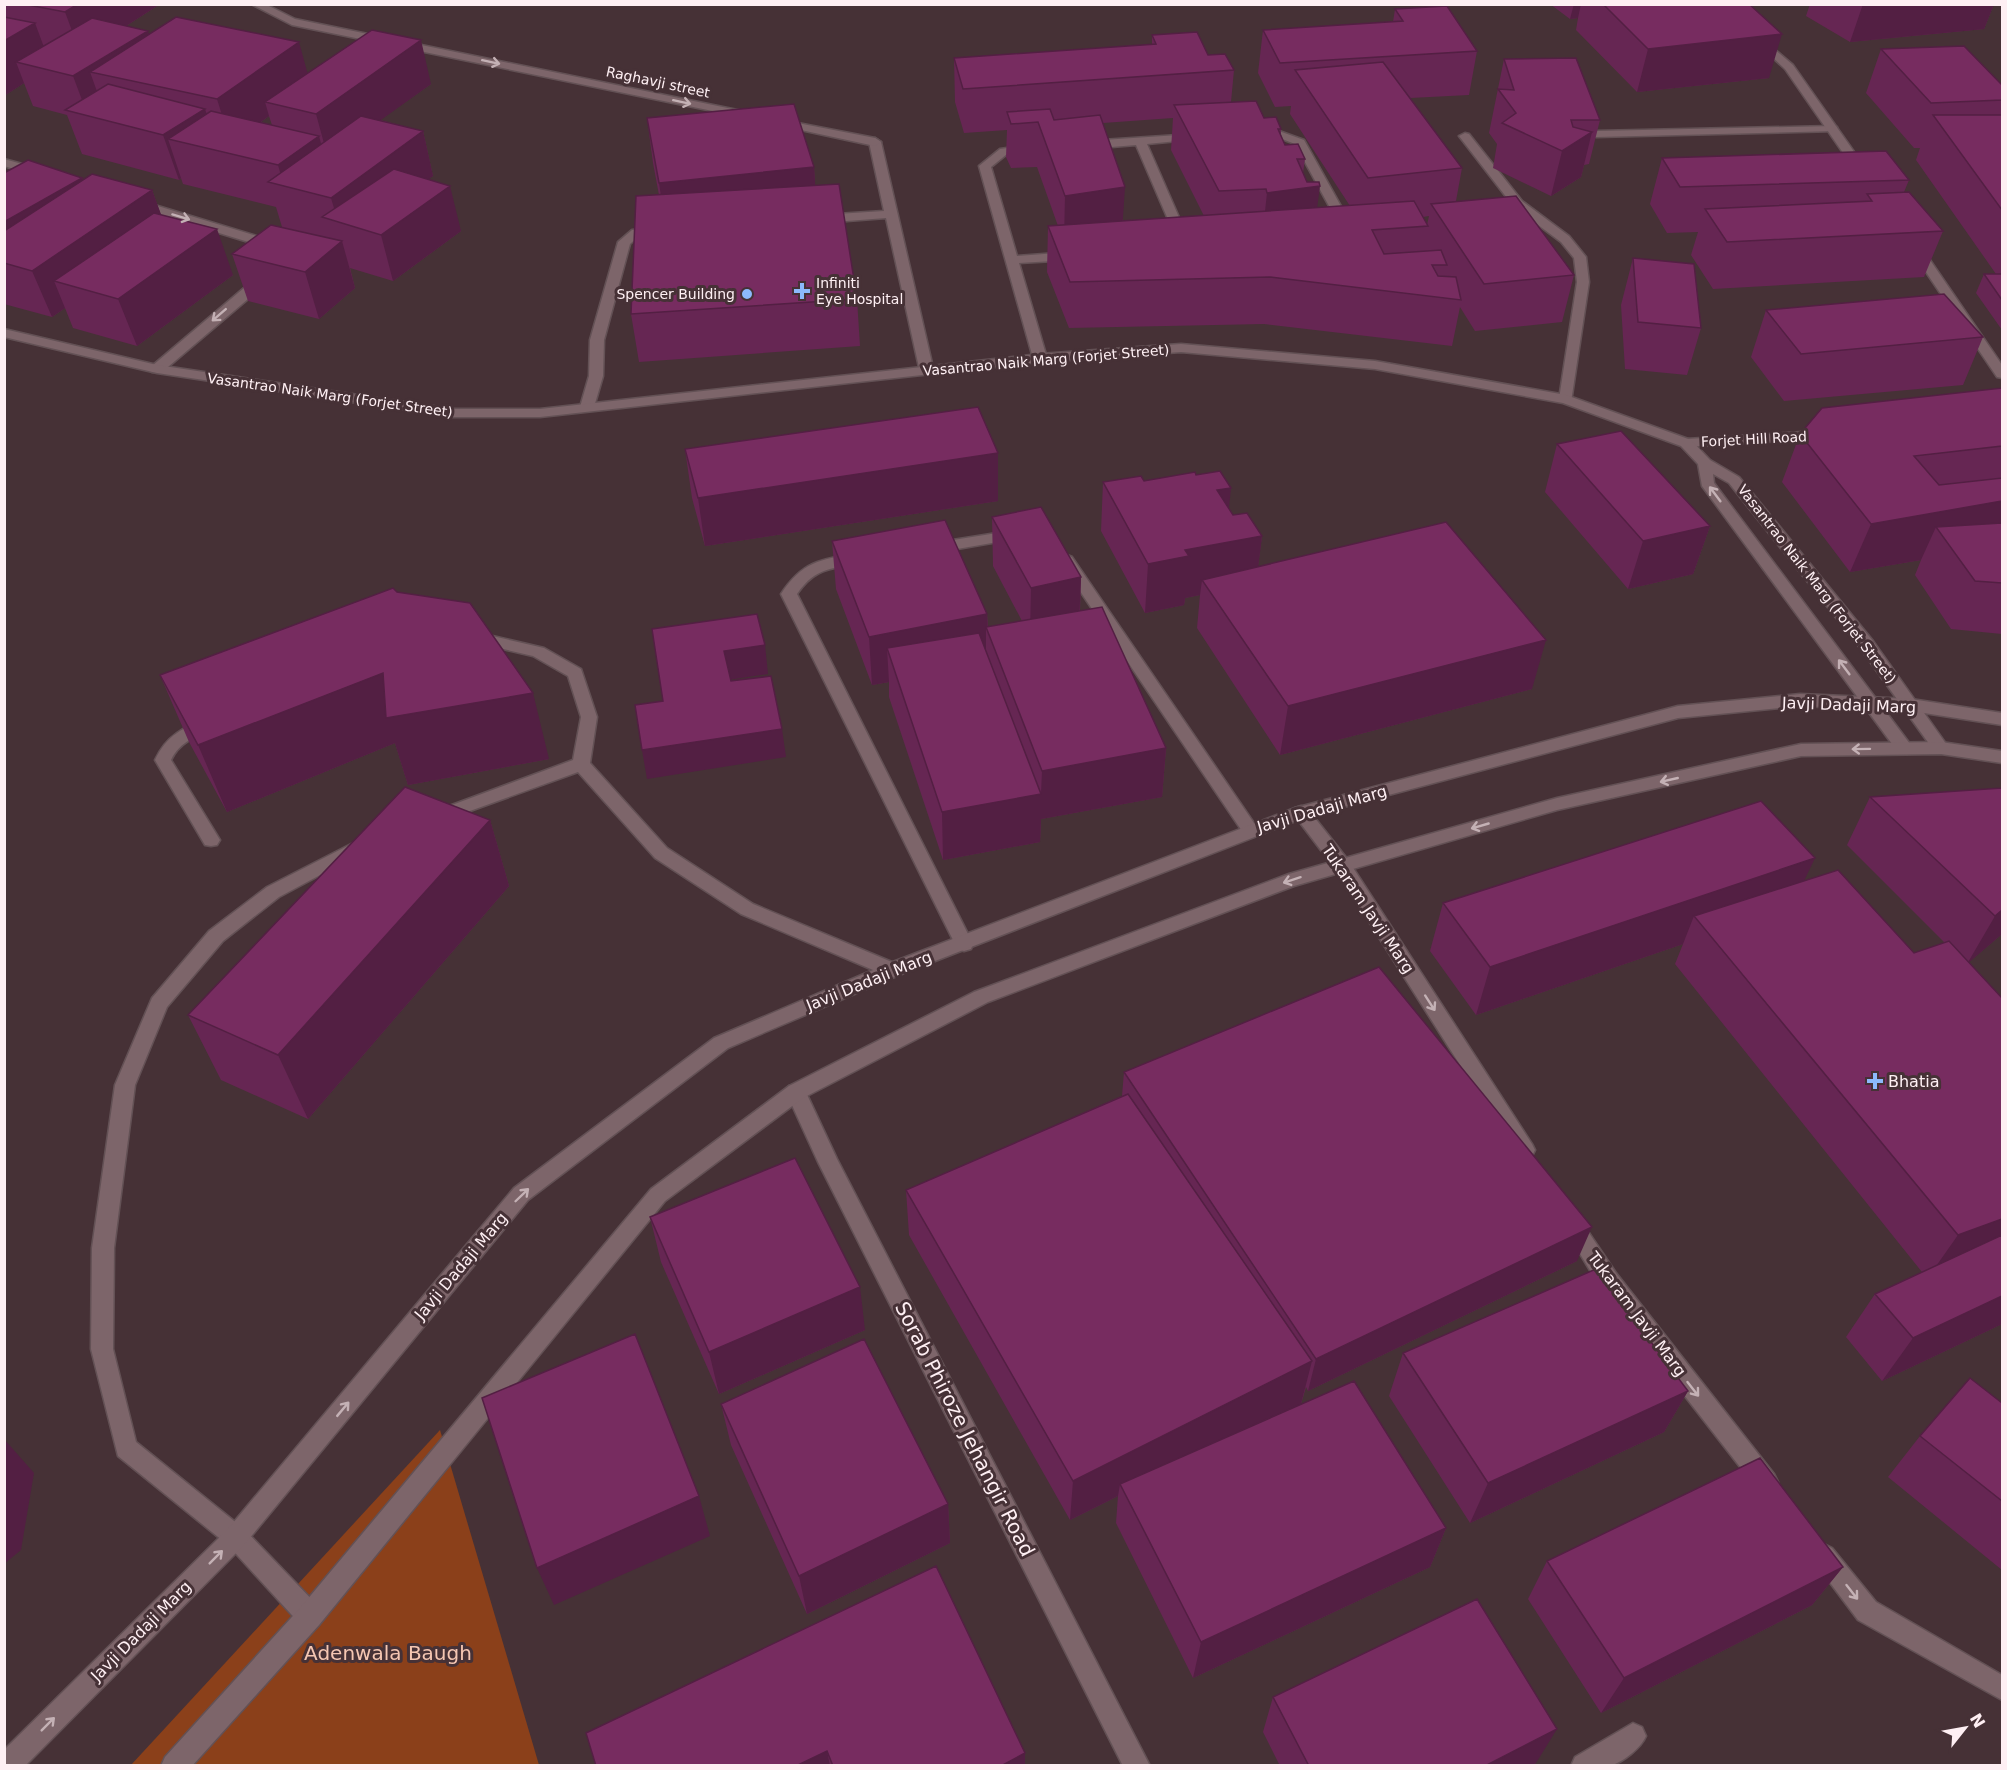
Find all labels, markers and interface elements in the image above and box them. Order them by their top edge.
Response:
one-way arrow [481,57,501,68]
street label: Raghavji street [605,63,712,101]
one-way arrow [672,97,692,108]
one-way arrow [171,212,190,223]
place label: Infiniti Eye Hospital [816,275,903,307]
marker: Infiniti Eye Hospital [793,282,811,300]
place label: Spencer Building [616,286,735,302]
marker: Spencer Building [740,287,754,301]
one-way arrow [212,308,227,322]
street label: Vasantrao Naik Marg (Forjet Street) [922,341,1170,379]
street label: Vasantrao Naik Marg (Forjet Street) [206,370,454,420]
street label: Forjet Hill Road [1701,428,1807,450]
street label: Vasantrao Naik Marg (Forjet Street) [1735,482,1899,686]
one-way arrow [1709,487,1722,503]
one-way arrow [1838,660,1850,676]
street label: Javji Dadaji Marg [1781,693,1916,717]
one-way arrow [1851,743,1871,755]
one-way arrow [1660,774,1679,786]
street label: Javji Dadaji Marg [1254,781,1389,837]
one-way arrow [1471,821,1490,832]
street label: Tukaram Javji Marg [1317,840,1418,977]
one-way arrow [1283,875,1302,886]
street label: Javji Dadaji Marg [802,947,935,1015]
one-way arrow [1424,994,1437,1011]
marker: Bhatia [1866,1072,1884,1090]
place label: Bhatia [1888,1072,1939,1091]
one-way arrow [514,1188,529,1203]
street label: Javji Dadaji Marg [410,1209,511,1324]
street label: Tukaram Javji Marg [1583,1247,1690,1380]
street label: Sorab Phiroze Jehangir Road [890,1298,1040,1560]
one-way arrow [1687,1381,1700,1397]
one-way arrow [336,1401,349,1417]
one-way arrow [208,1550,223,1565]
street label: Javji Dadaji Marg [86,1577,195,1686]
one-way arrow [1846,1584,1859,1600]
park label: Adenwala Baugh [304,1641,472,1665]
north arrow [1935,1698,1995,1758]
text: N [1966,1710,1989,1731]
one-way arrow [40,1717,55,1732]

